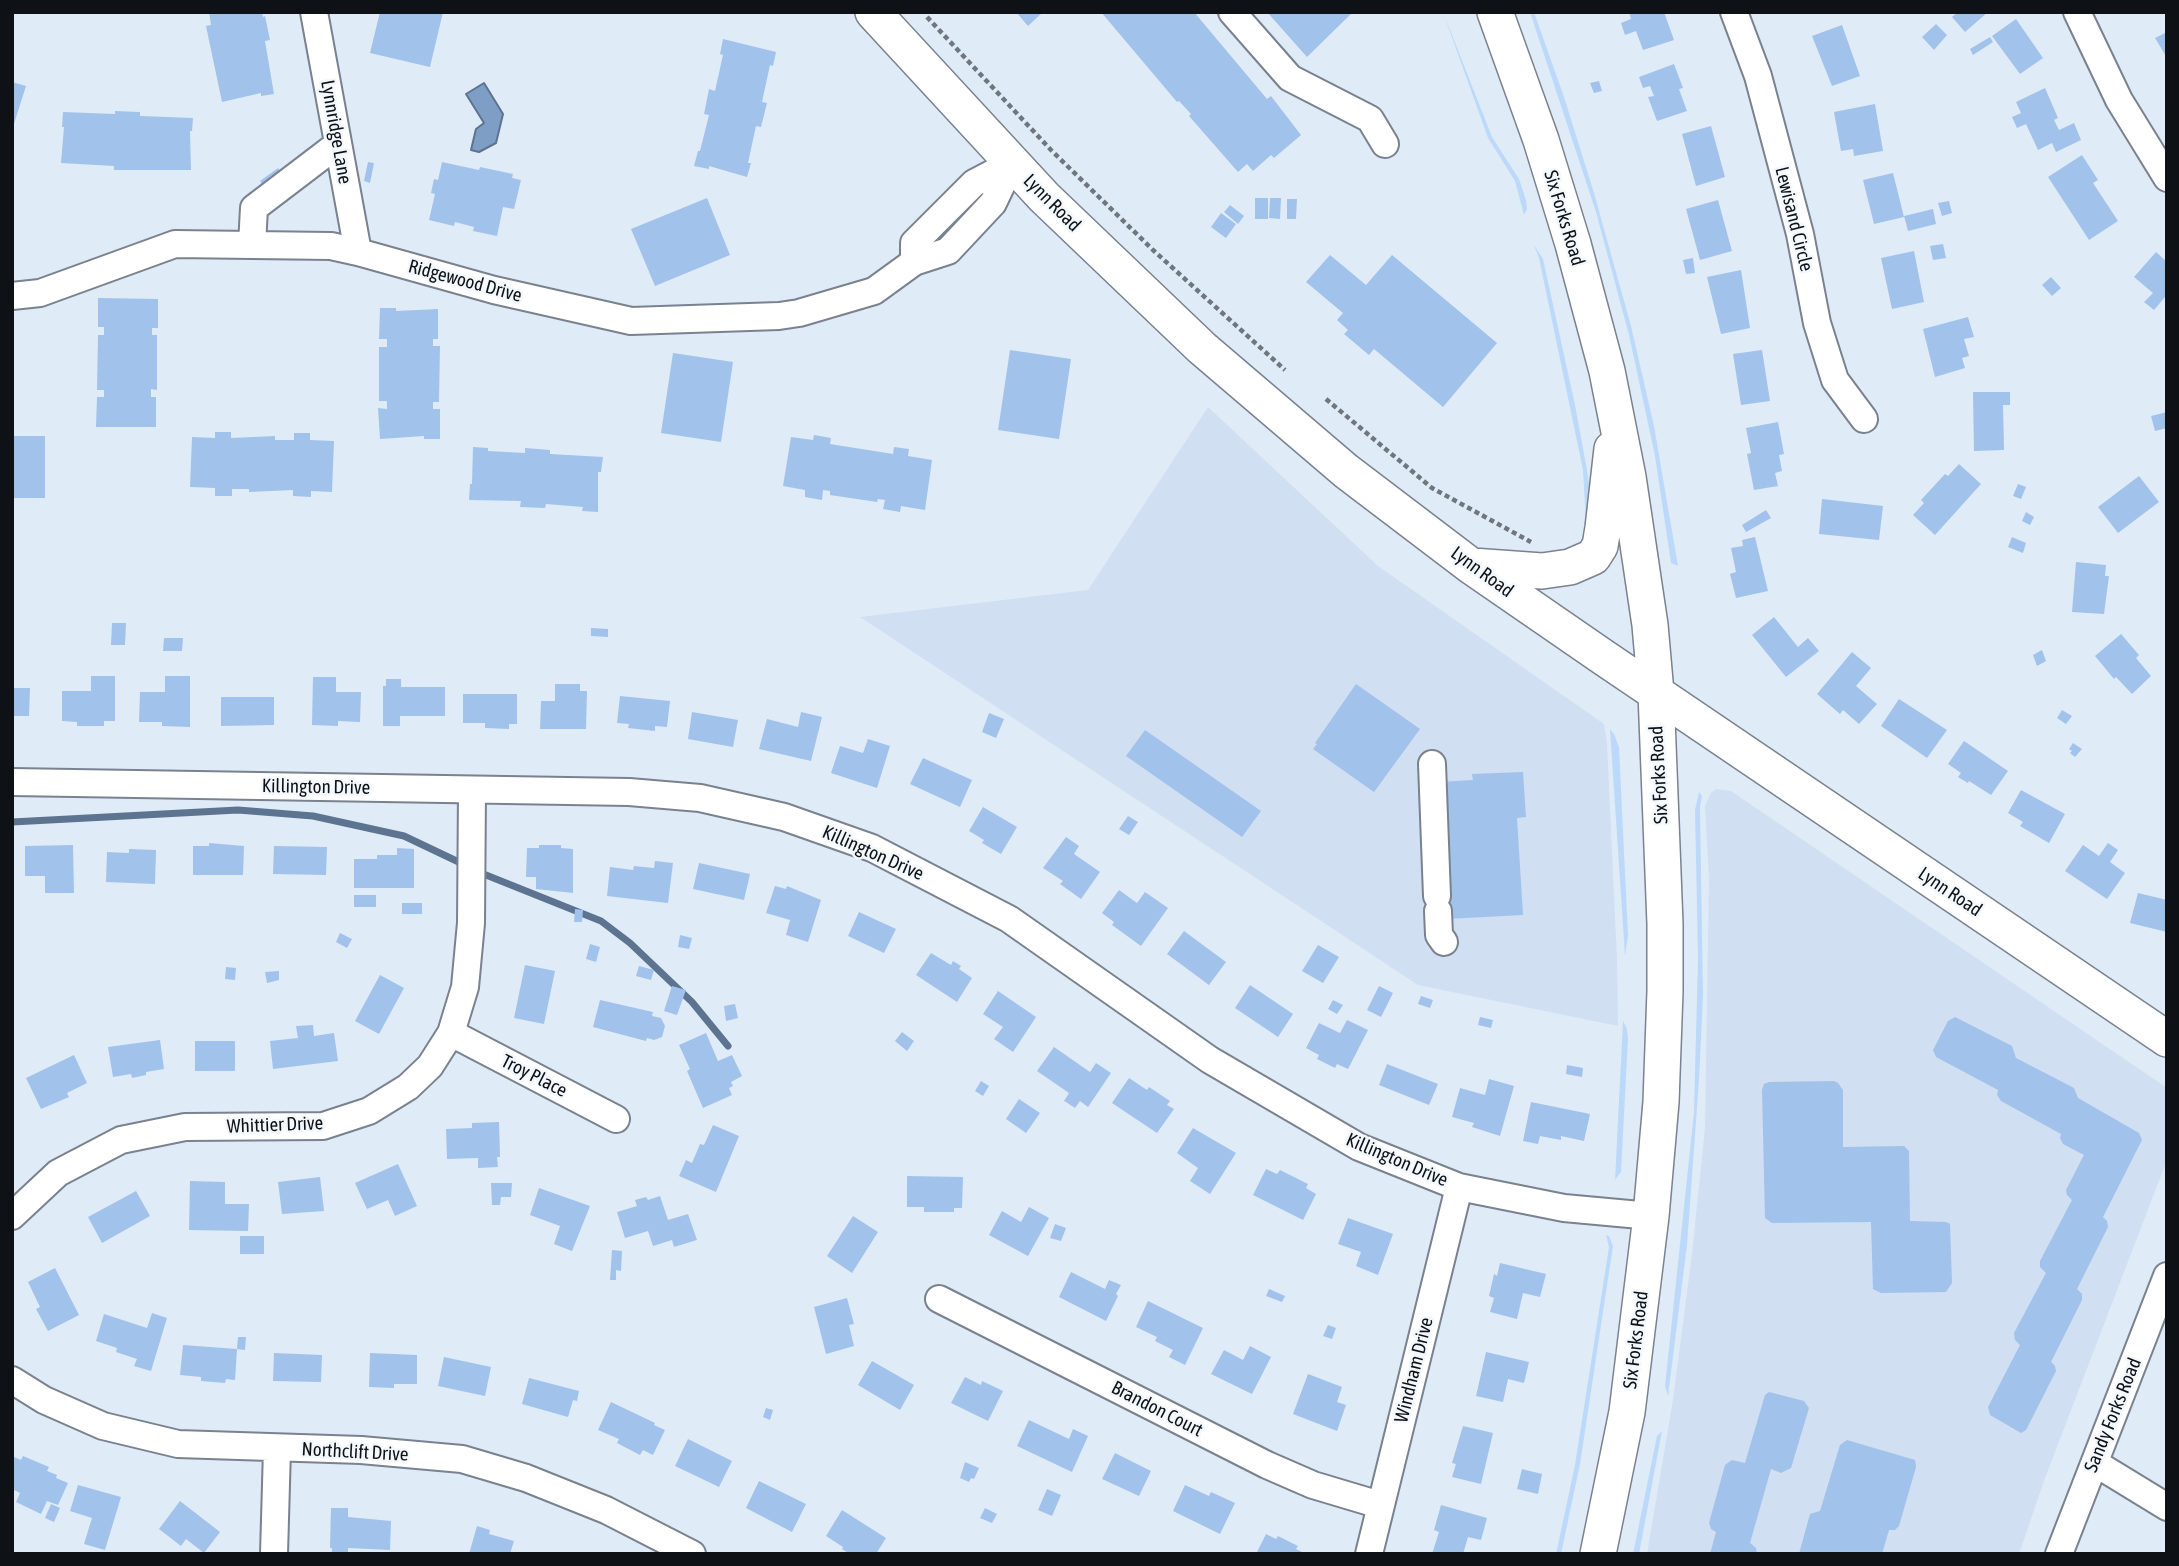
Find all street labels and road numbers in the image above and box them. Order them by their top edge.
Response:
street label: Lynnridge Lane [316,78,356,186]
street label: Lewisand Circle [1770,164,1818,274]
street label: Six Forks Road [1539,168,1589,268]
street label: Lynn Road [1019,170,1085,236]
street label: Ridgewood Drive [406,255,524,307]
street label: Lynn Road [1446,542,1518,602]
street label: Six Forks Road [1645,725,1673,825]
street label: Killington Drive [262,775,370,799]
street label: Killington Drive [819,821,927,885]
street label: Lynn Road [1914,862,1986,922]
street label: Troy Place [497,1050,571,1102]
street label: Whittier Drive [226,1112,324,1138]
street label: Killington Drive [1343,1128,1451,1192]
street label: Six Forks Road [1619,1290,1653,1390]
street label: Windham Drive [1390,1315,1438,1425]
street label: Sandy Forks Road [2080,1355,2146,1475]
street label: Brandon Court [1107,1376,1207,1442]
street label: Northclift Drive [301,1438,409,1466]

